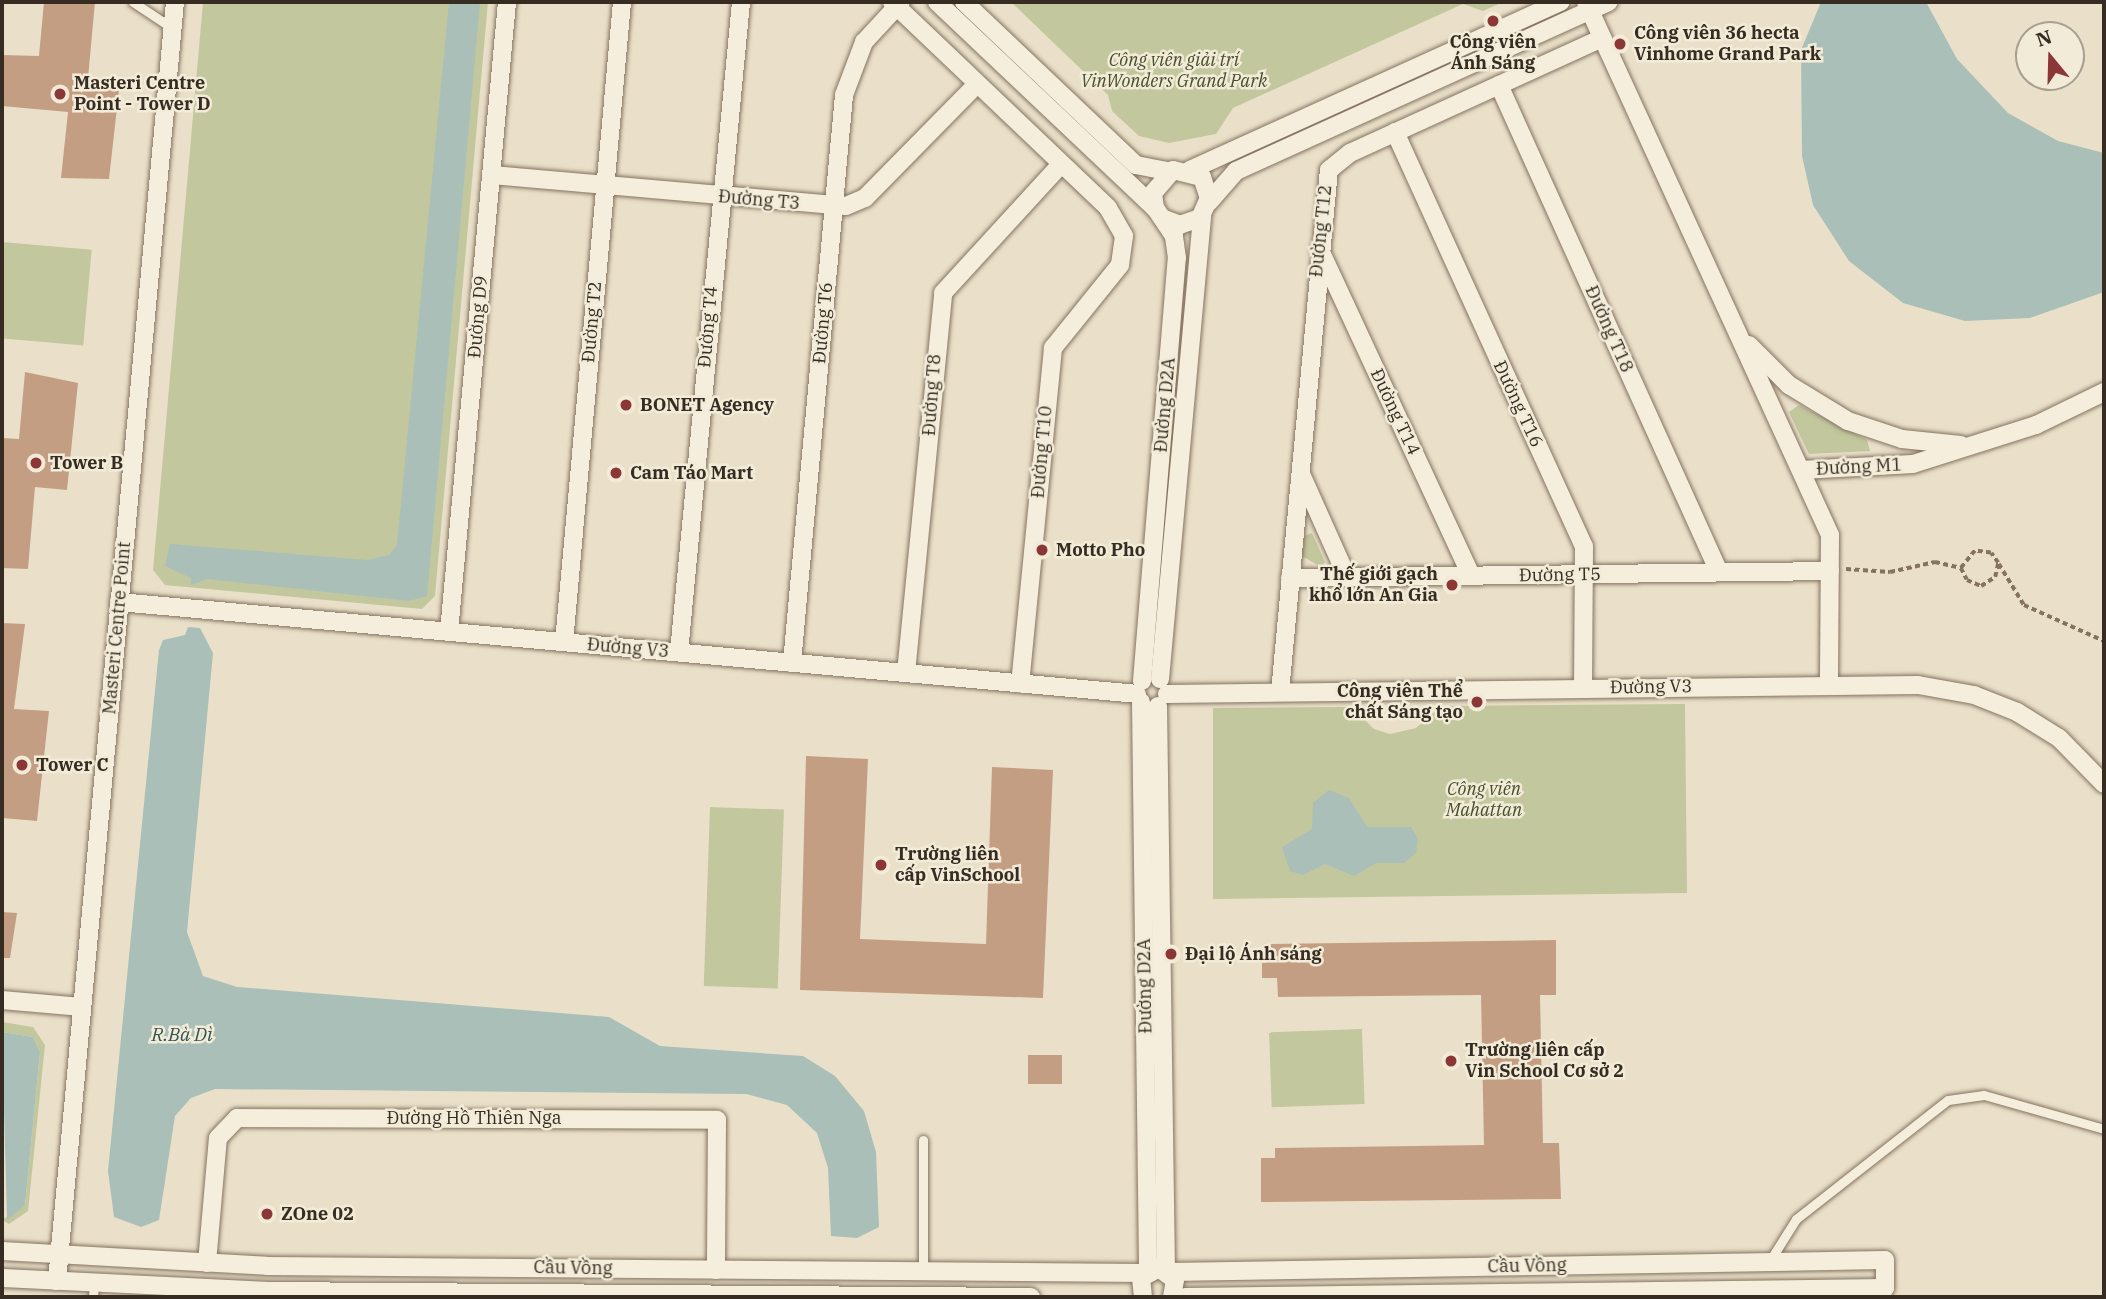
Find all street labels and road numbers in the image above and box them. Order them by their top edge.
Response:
street label: Đường T12 [1305,184,1337,278]
street label: Đường T3 [717,186,801,214]
street label: Đường D9 [464,275,492,359]
street label: Đường T2 [578,280,606,364]
street label: Đường T6 [809,281,837,365]
street label: Đường T18 [1580,282,1638,376]
street label: Đường T4 [694,285,722,369]
street label: Đường T8 [918,353,946,437]
street label: Đường D2A [1150,357,1180,453]
street label: Đường T16 [1489,357,1547,451]
street label: Đường T14 [1366,365,1424,459]
street label: Đường T10 [1027,405,1057,499]
street label: Đường M1 [1816,454,1902,480]
street label: Masteri Centre Point [99,541,135,715]
street label: Đường T5 [1519,563,1601,587]
street label: Đường V3 [586,634,670,662]
street label: Đường V3 [1610,675,1692,699]
street label: Đường D2A [1133,938,1157,1034]
street label: Đường Hồ Thiên Nga [386,1107,562,1129]
street label: Cầu Vồng [1487,1255,1567,1277]
street label: Cầu Vồng [533,1257,613,1279]

